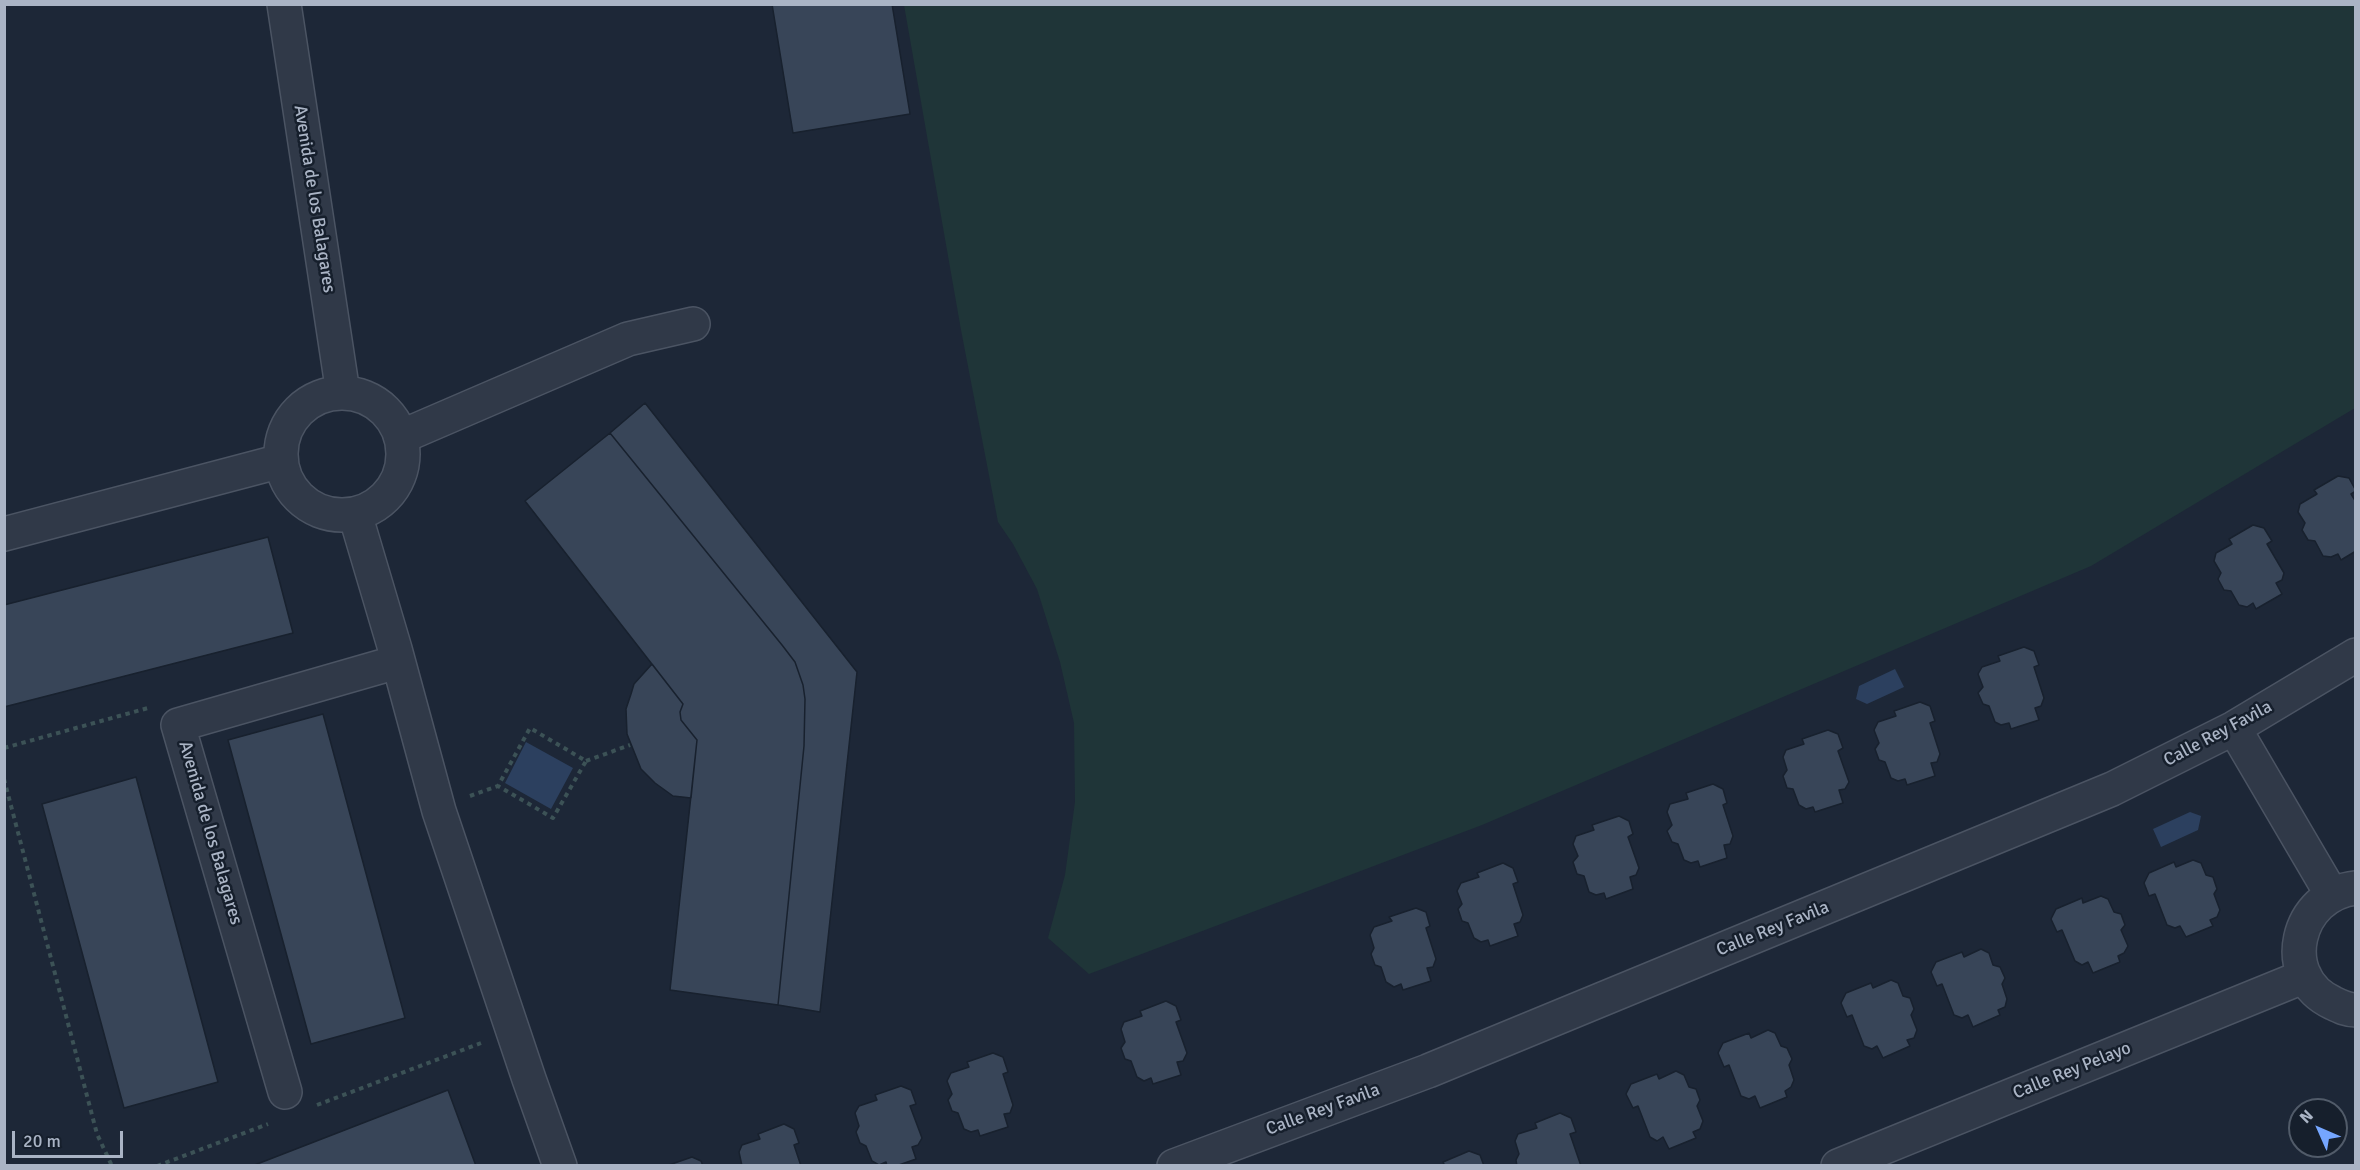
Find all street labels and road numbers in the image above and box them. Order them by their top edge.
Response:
street label: Avenida de los Balagares [288,103,340,295]
street label: Calle Rey Favila [2160,696,2276,772]
street label: Avenida de los Balagares [173,739,247,927]
street label: Calle Rey Favila [1713,897,1833,961]
street label: Calle Rey Pelayo [2010,1038,2134,1104]
street label: Calle Rey Favila [1263,1079,1383,1141]

